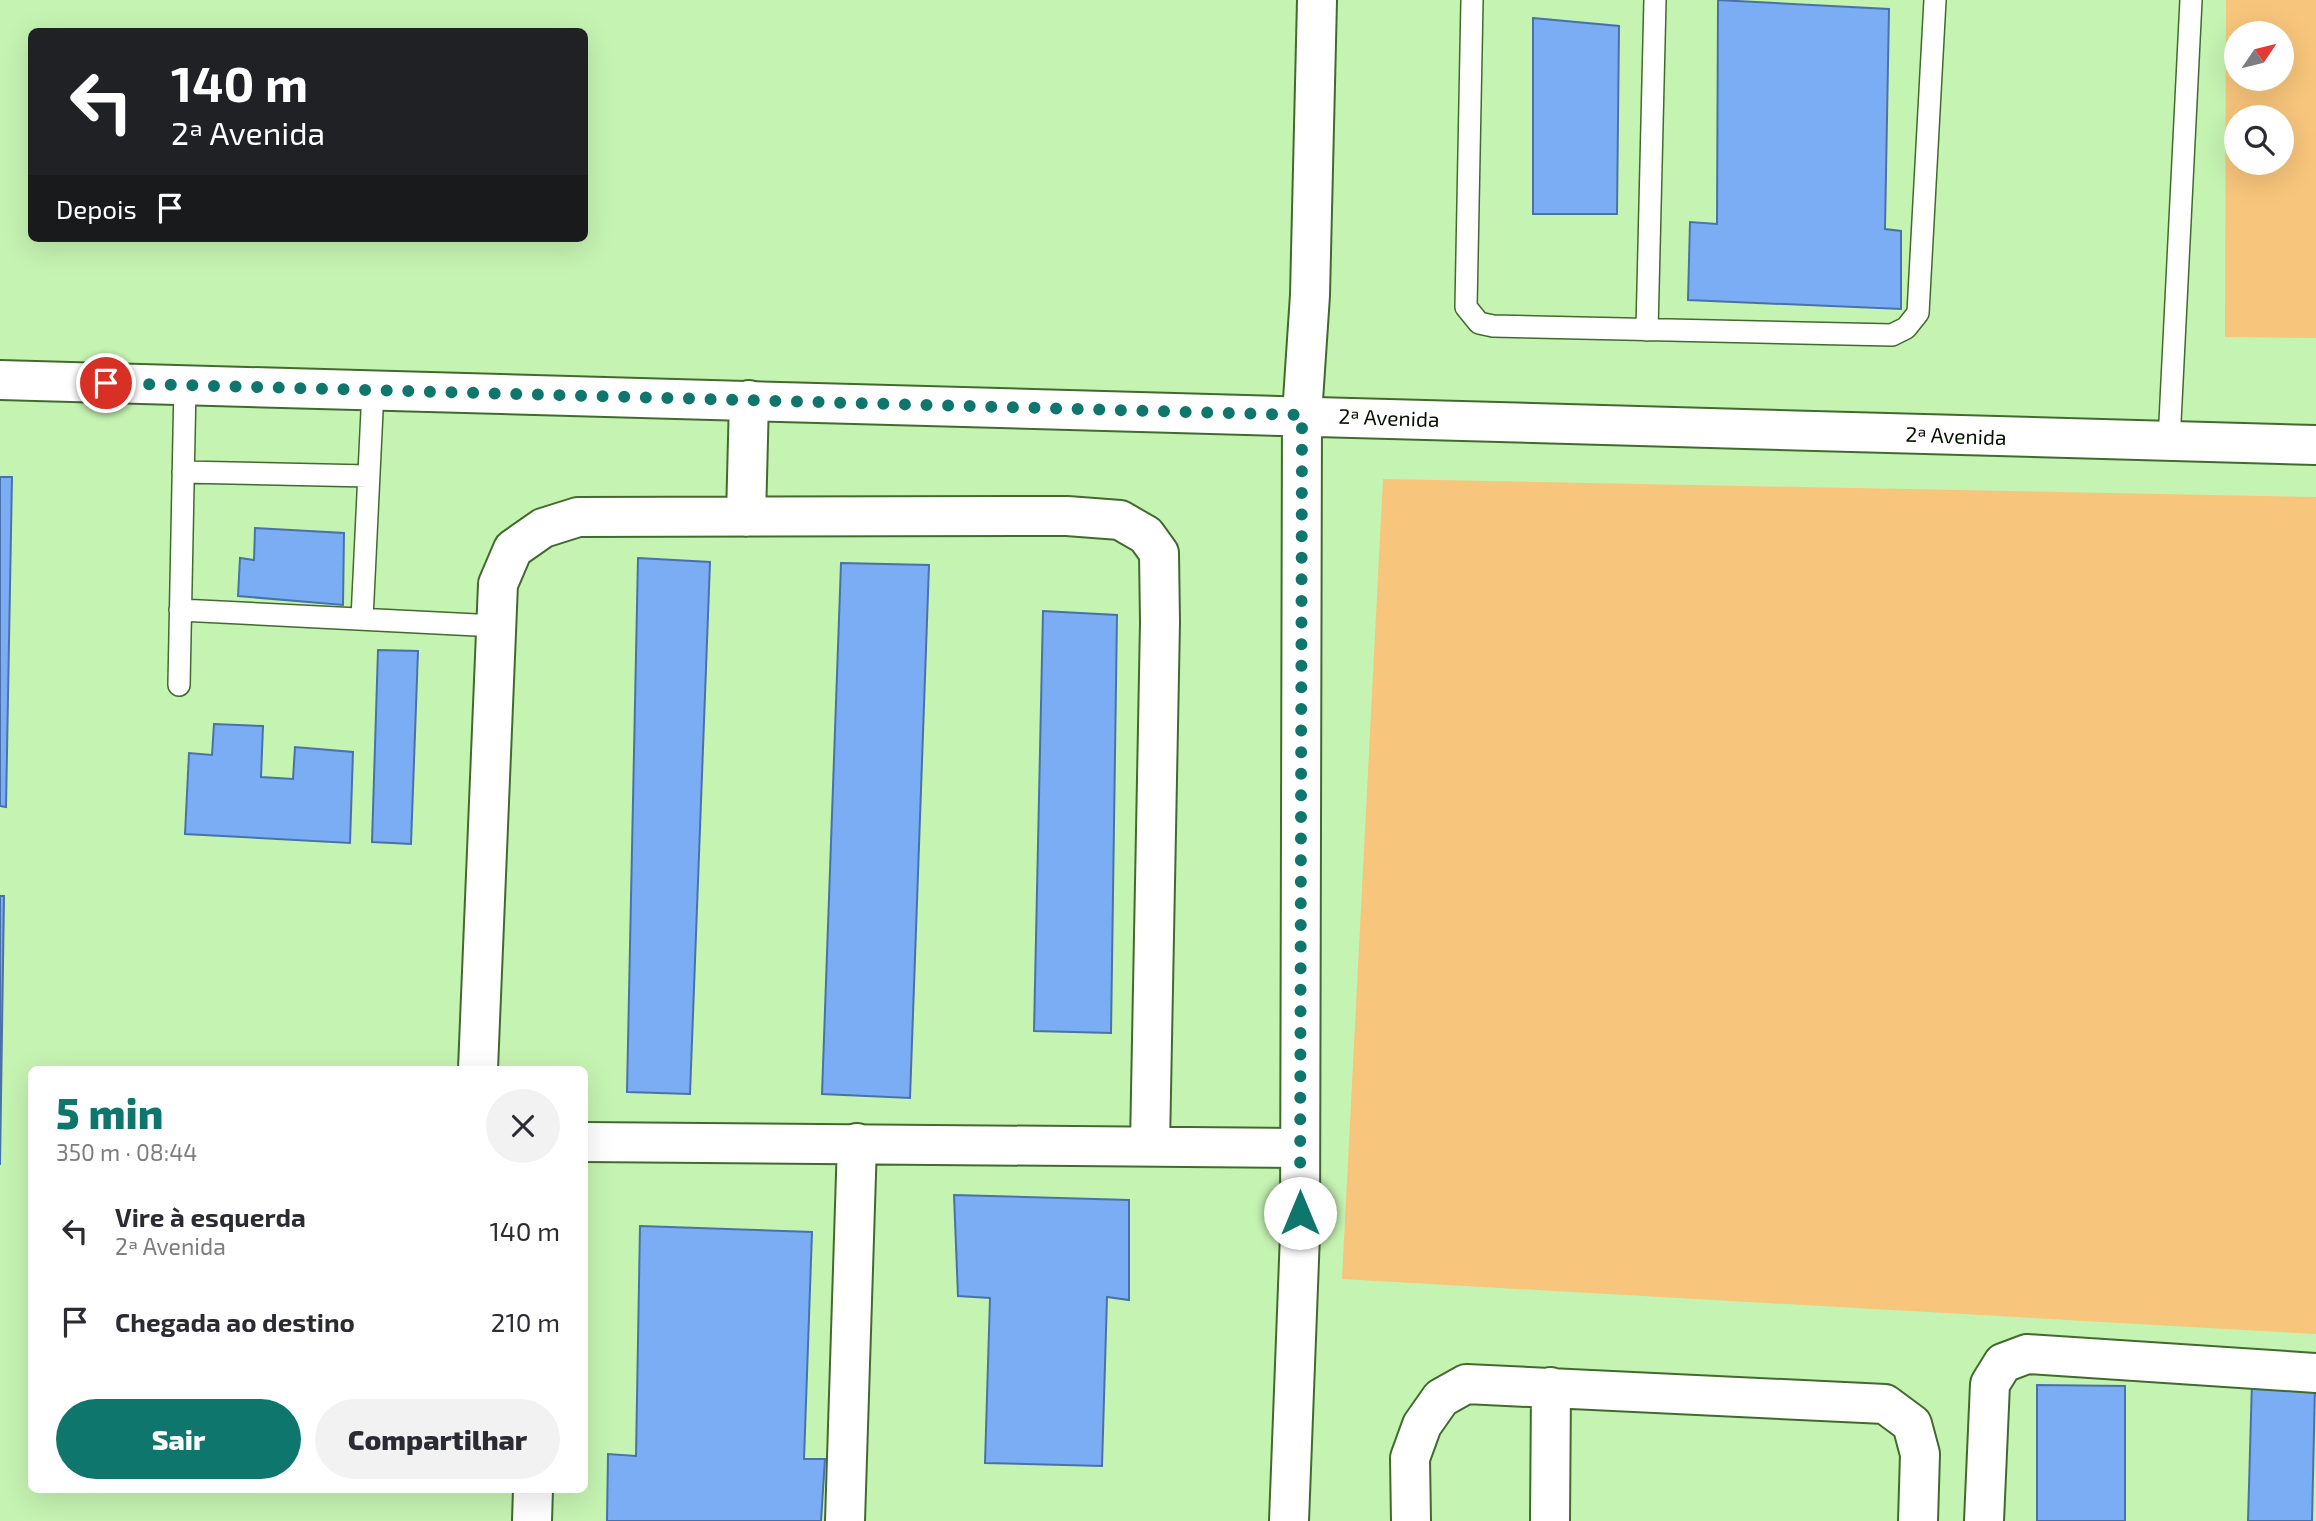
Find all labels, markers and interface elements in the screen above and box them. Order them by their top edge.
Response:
north arrow [2224,21,2294,91]
map controls [2224,21,2294,175]
text: 140 m [171,53,308,112]
icon: left [56,56,147,147]
button: search [2224,105,2294,175]
text: 2ª Avenida [171,113,325,151]
icon: arrive [151,189,189,227]
text: Depois [56,193,137,224]
pin [76,353,136,413]
icon: arrive [87,364,125,402]
street label: 2ª Avenida [1338,403,1440,431]
street label: 2ª Avenida [1905,421,2007,449]
text: 5 min [56,1087,164,1137]
button: close [486,1089,560,1163]
text: 350 m · 08:44 [56,1138,198,1166]
position arrow [1263,1176,1337,1250]
text: Vire à esquerda [115,1201,306,1232]
icon: left [56,1212,94,1250]
text: 140 m [489,1215,560,1246]
text: 2ª Avenida [115,1232,226,1260]
icon: arrive [56,1303,94,1341]
text: Chegada ao destino [115,1306,355,1337]
text: 210 m [491,1306,560,1337]
button: Sair [56,1399,301,1479]
button: Compartilhar [315,1399,560,1479]

